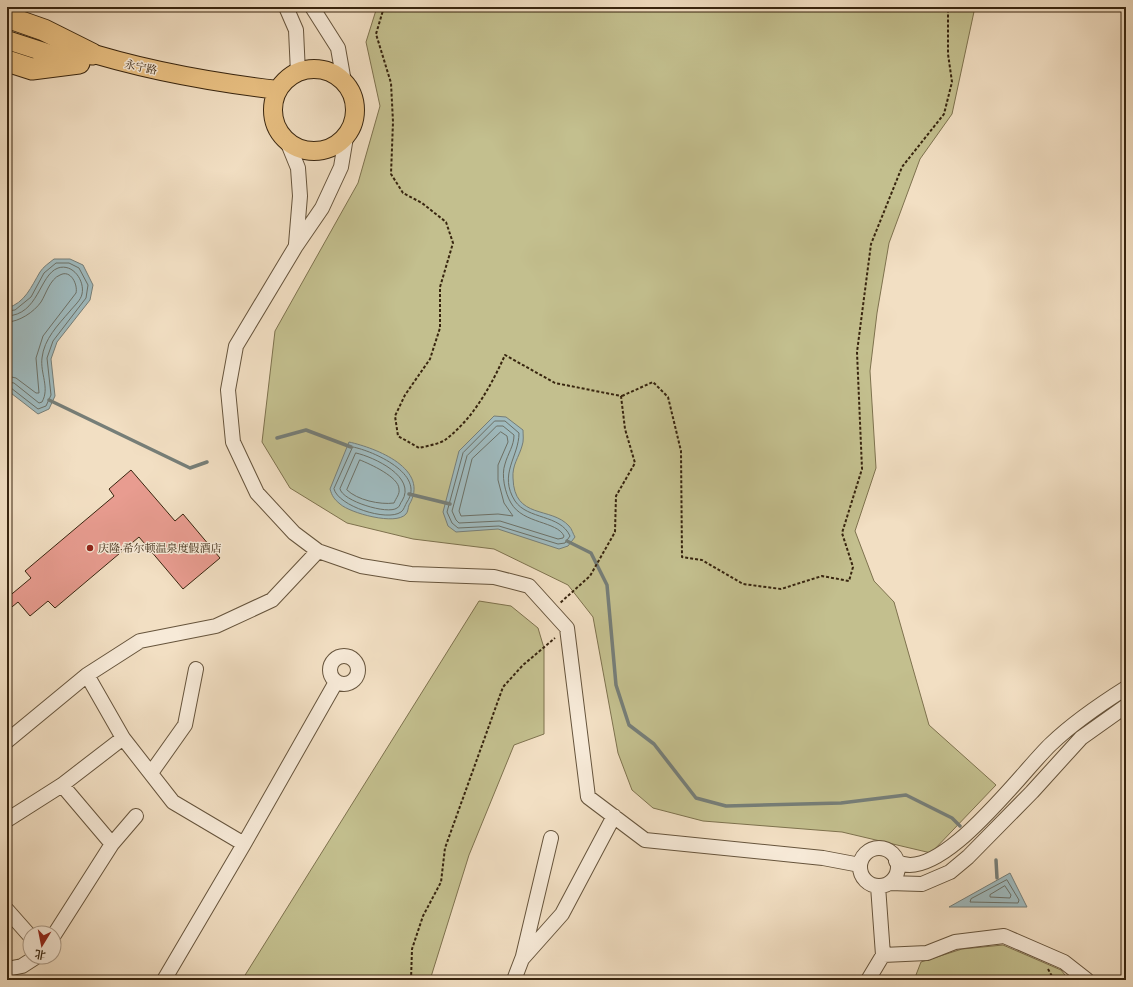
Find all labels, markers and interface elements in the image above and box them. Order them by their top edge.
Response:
street label: 永宁路 [123,58,158,79]
place label: 庆隆·希尔顿温泉度假酒店 [98,542,222,557]
marker: 庆隆·希尔顿温泉度假酒店 [85,543,95,553]
north arrow [22,925,62,965]
text: 北 [34,945,47,962]

